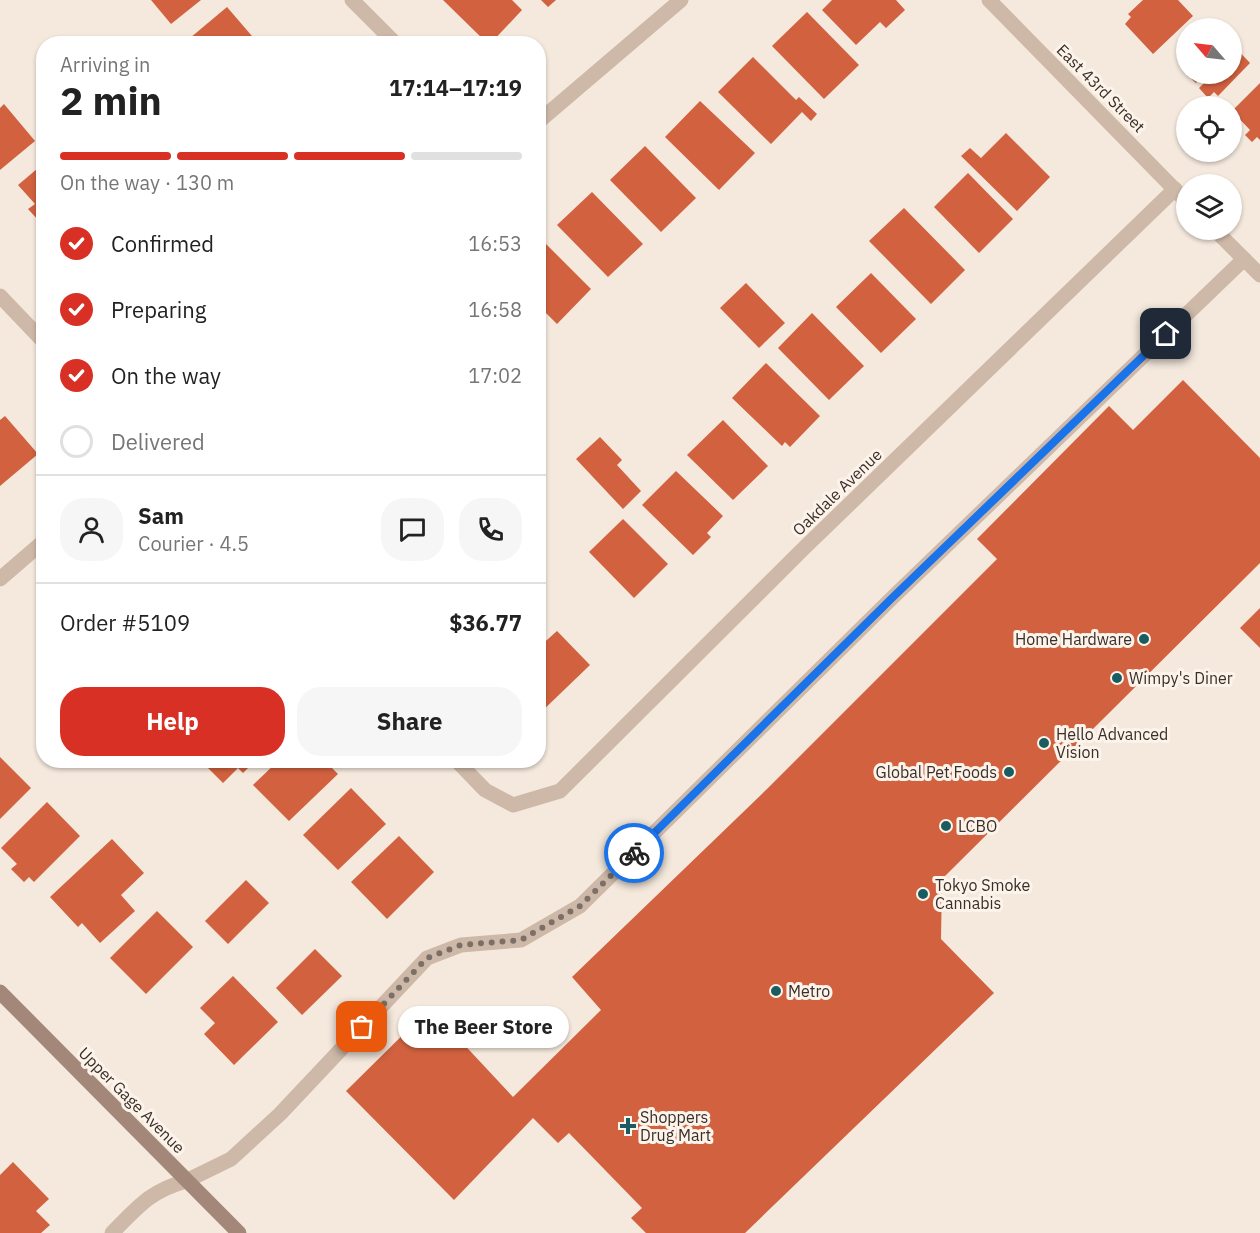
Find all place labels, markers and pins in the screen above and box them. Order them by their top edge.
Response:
pin [1140,308,1191,359]
place label: Home Hardware [1015,629,1132,649]
marker: Home Hardware [1137,632,1151,646]
place label: Wimpy's Diner [1129,668,1233,688]
marker: Wimpy's Diner [1110,671,1124,685]
place label: Hello Advanced Vision [1056,724,1168,762]
marker: Hello Advanced Vision [1037,736,1051,750]
place label: Global Pet Foods [876,762,997,782]
marker: Global Pet Foods [1002,765,1016,779]
place label: LCBO [958,816,997,836]
marker: LCBO [939,819,953,833]
place label: Tokyo Smoke Cannabis [935,875,1031,913]
marker: Tokyo Smoke Cannabis [916,887,930,901]
place label: Metro [788,981,830,1001]
marker: Metro [769,984,783,998]
pin [336,1001,387,1052]
callout: The Beer Store [398,1006,569,1048]
place label: Shoppers Drug Mart [640,1107,711,1145]
marker: Shoppers Drug Mart [621,1119,635,1133]

